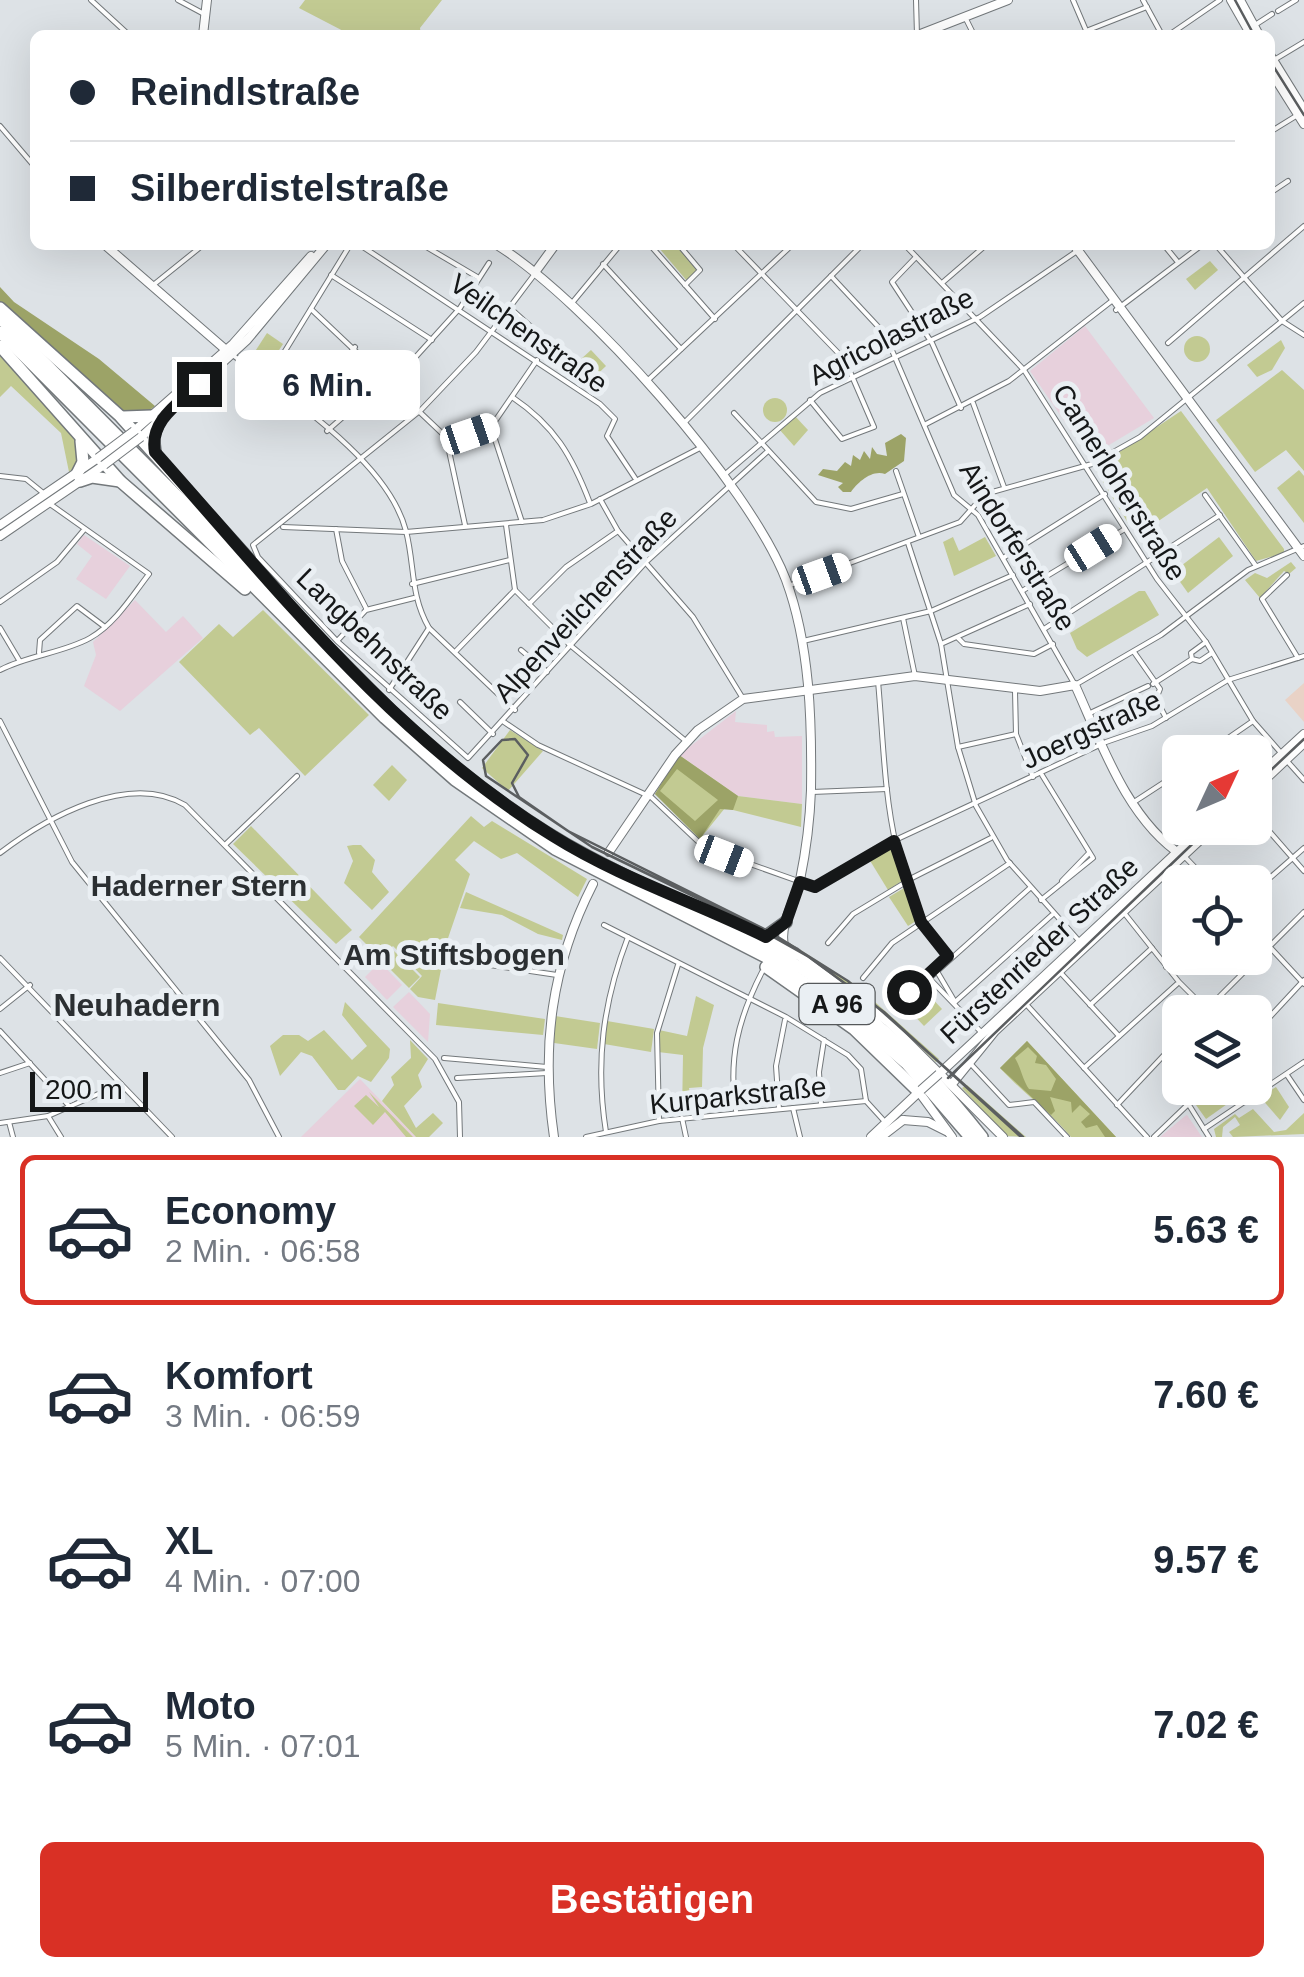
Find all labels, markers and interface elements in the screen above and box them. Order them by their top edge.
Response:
text: Reindlstraße [130,71,360,113]
text: Silberdistelstraße [130,167,449,209]
street label: Veilchenstraße [444,268,613,399]
street label: Agricolastraße [804,282,979,391]
callout: 6 Min. [234,349,419,419]
route end [177,362,222,407]
text: 6 Min. [282,367,373,403]
street label: Camerloherstraße [1047,378,1193,586]
car [437,410,503,458]
street label: Aindorferstraße [953,456,1082,636]
street label: Alpenveilchenstraße [488,502,683,709]
car [1060,519,1126,577]
car [789,550,855,598]
street label: Langbehnstraße [291,562,459,726]
street label: Joergstraße [1017,684,1165,775]
north arrow [1162,735,1272,845]
map controls [1162,735,1272,1105]
car [691,831,757,881]
street label: Fürstenrieder Straße [934,851,1144,1050]
button: locate [1162,865,1272,975]
district label: Haderner Stern [91,869,307,902]
district label: Am Stiftsbogen [343,938,565,971]
route start [887,970,932,1015]
road number: A 96 [800,984,874,1024]
district label: Neuhadern [53,987,221,1023]
button: layers [1162,995,1272,1105]
scale bar [30,1067,148,1112]
street label: Kurparkstraße [648,1071,828,1120]
text: 200 m [45,1074,123,1105]
icon: car [45,1185,135,1275]
text: Economy [165,1190,336,1232]
text: 5.63 € [1153,1209,1259,1251]
text: 2 Min. · 06:58 [165,1233,361,1269]
icon: car [45,1350,135,1440]
text: Komfort [165,1355,313,1397]
text: 7.60 € [1153,1374,1259,1416]
text: 3 Min. · 06:59 [165,1398,361,1434]
icon: car [45,1515,135,1605]
text: XL [165,1520,214,1562]
text: 9.57 € [1153,1539,1259,1581]
text: 4 Min. · 07:00 [165,1563,361,1599]
icon: car [45,1680,135,1770]
text: Moto [165,1685,256,1727]
text: 7.02 € [1153,1704,1259,1746]
text: 5 Min. · 07:01 [165,1728,361,1764]
button: Bestätigen [40,1842,1264,1957]

